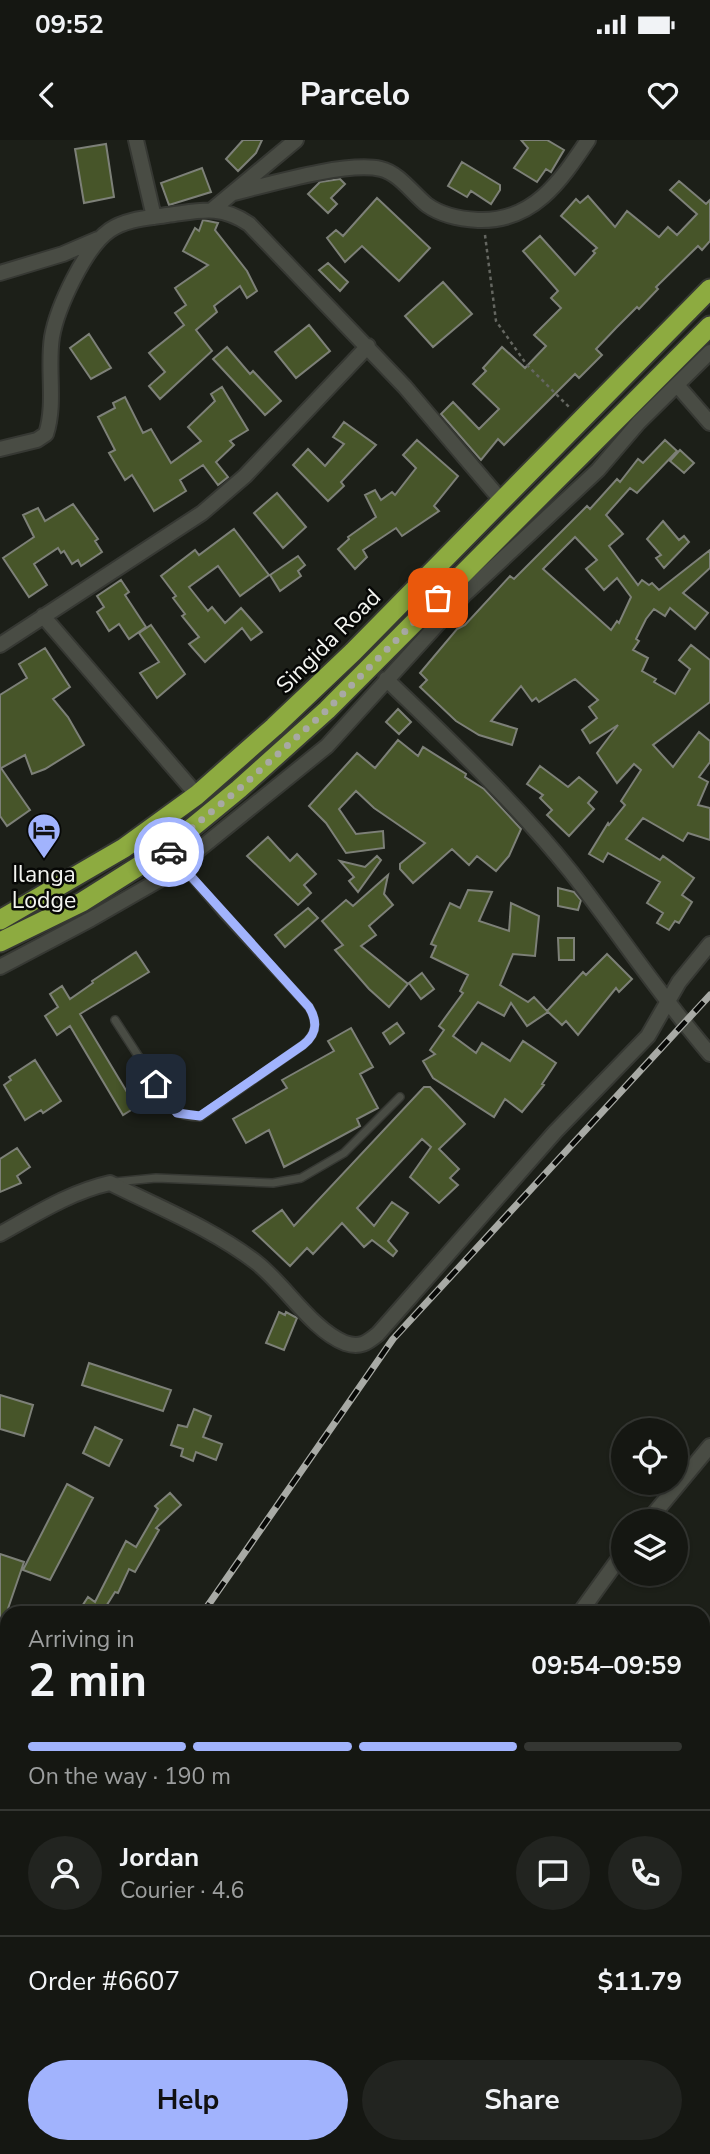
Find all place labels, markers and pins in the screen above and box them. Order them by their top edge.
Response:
pin [408,568,468,628]
hotel icon: Ilanga Lodge [25,811,63,860]
place label: Ilanga Lodge [12,859,76,916]
pin [126,1054,186,1114]

